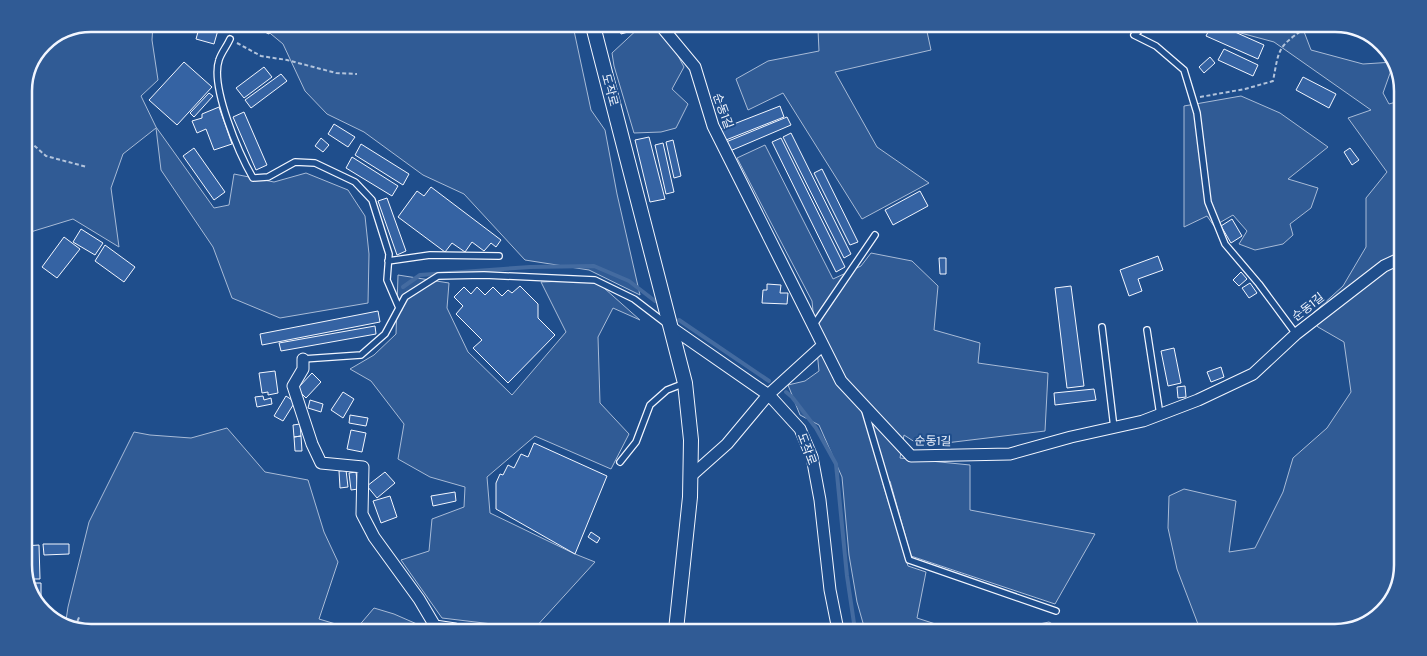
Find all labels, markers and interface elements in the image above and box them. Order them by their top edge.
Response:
street label: 도작로 [598,72,622,108]
street label: 순동1길 [709,91,737,131]
street label: 순동1길 [1289,289,1327,325]
street label: 도작로 [794,431,820,467]
street label: 순동1길 [914,433,952,449]

